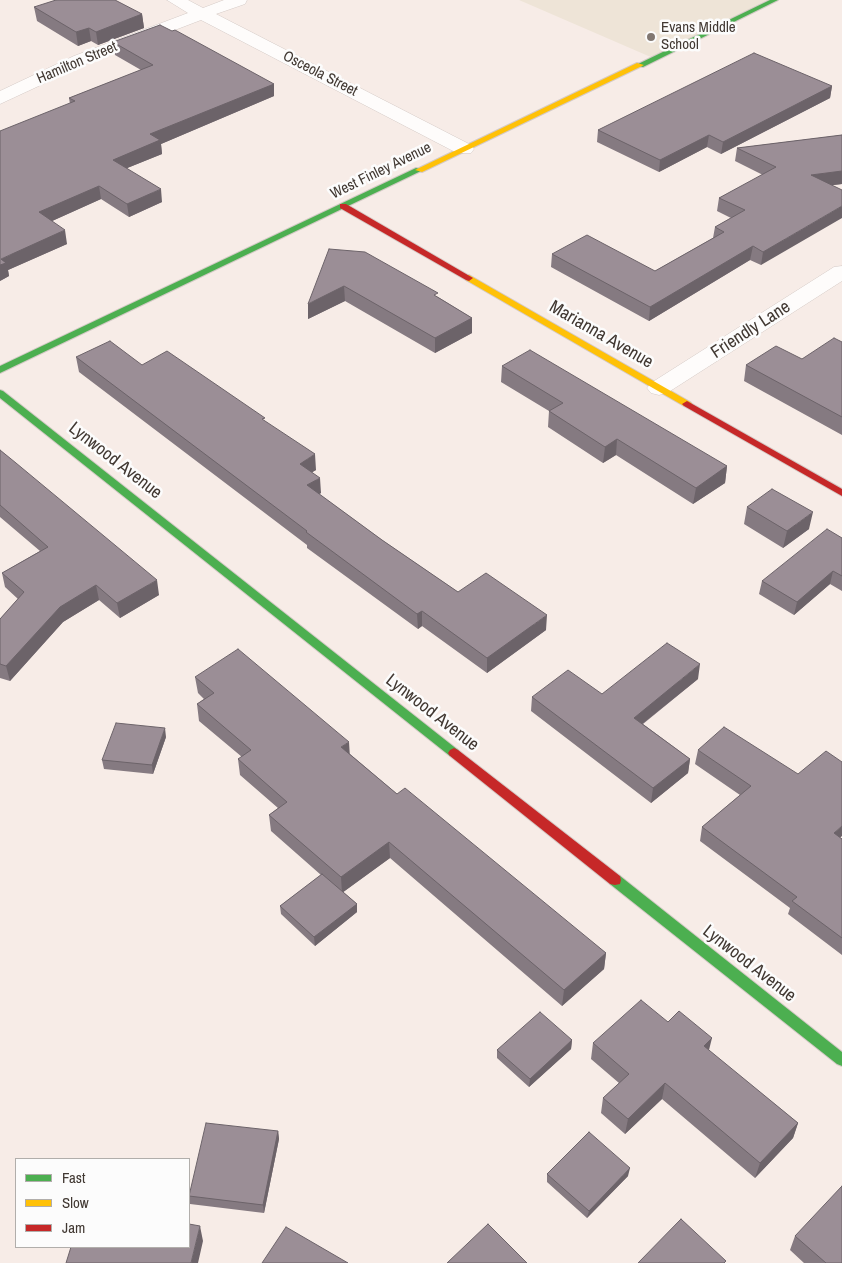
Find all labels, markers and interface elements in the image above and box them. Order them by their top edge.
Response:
place label: Evans Middle School [661,19,736,54]
marker: Evans Middle School [645,31,657,43]
street label: Hamilton Street [34,38,120,88]
street label: Osceola Street [280,48,360,100]
street label: West Finley Avenue [328,139,434,203]
street label: Friendly Lane [707,296,795,364]
street label: Marianna Avenue [545,297,657,373]
street label: Lynwood Avenue [64,418,166,504]
street label: Lynwood Avenue [381,670,483,756]
street label: Lynwood Avenue [698,921,800,1007]
legend [15,1158,190,1248]
text: Fast [62,1167,85,1188]
text: Slow [62,1192,89,1213]
text: Jam [62,1217,85,1238]

